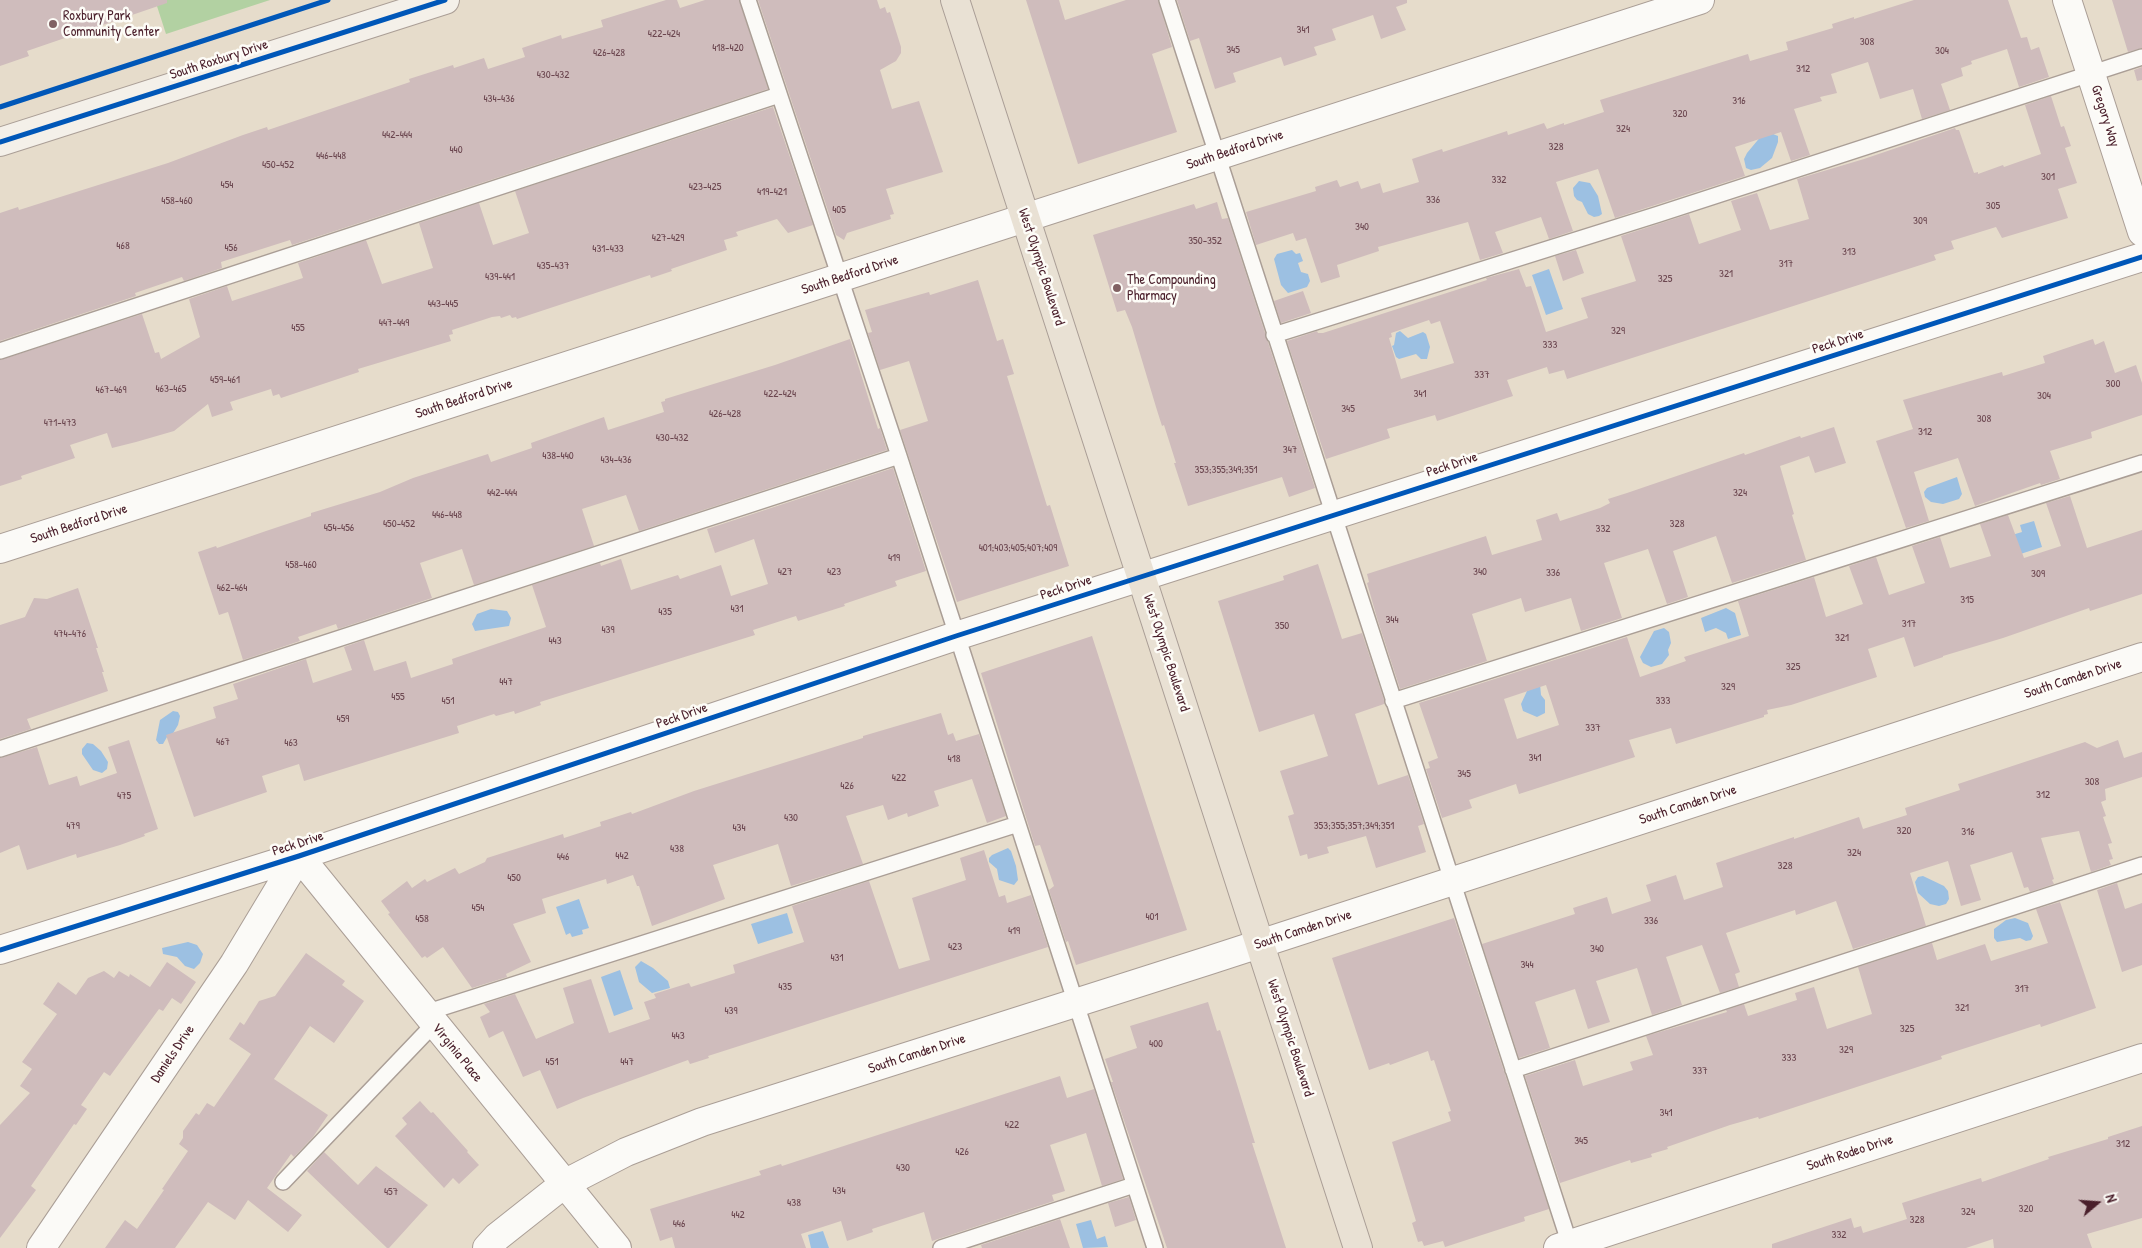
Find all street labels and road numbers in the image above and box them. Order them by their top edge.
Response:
street label: South Roxbury Drive [168,36,270,84]
street label: Gregory Way [2087,83,2123,149]
street label: South Bedford Drive [1184,126,1286,174]
street label: West Olympic Boulevard [1014,206,1068,328]
street label: South Bedford Drive [799,251,901,299]
street label: Peck Drive [1810,326,1866,358]
street label: South Bedford Drive [413,375,515,423]
street label: Peck Drive [1424,449,1480,481]
street label: South Bedford Drive [28,500,130,548]
street label: Peck Drive [1038,572,1094,604]
street label: West Olympic Boulevard [1139,592,1193,714]
street label: South Camden Drive [2022,655,2124,703]
street label: Peck Drive [654,699,710,733]
street label: South Camden Drive [1637,781,1739,829]
street label: Peck Drive [270,828,326,860]
street label: South Camden Drive [1252,906,1354,954]
street label: West Olympic Boulevard [1263,977,1317,1099]
street label: Virginia Place [428,1020,486,1086]
street label: Daniels Drive [148,1022,198,1086]
street label: South Camden Drive [866,1030,968,1078]
street label: South Rodeo Drive [1805,1131,1895,1175]

